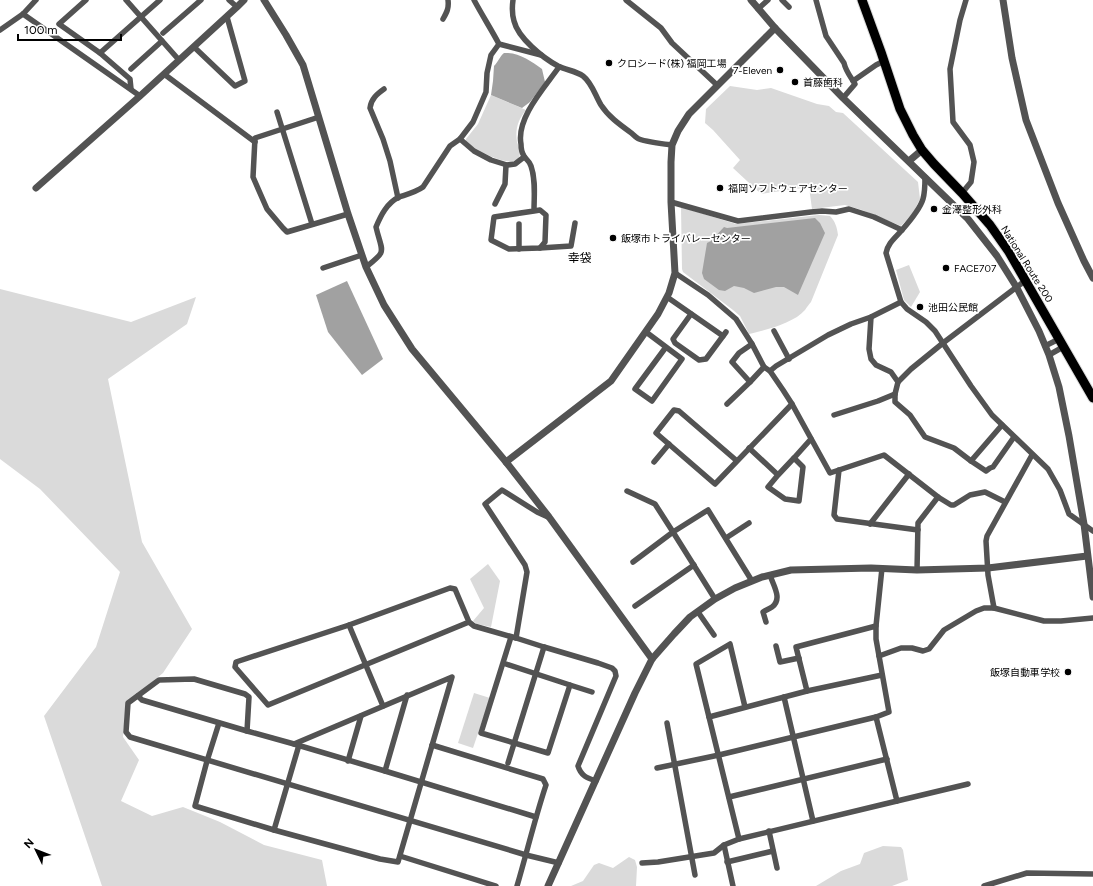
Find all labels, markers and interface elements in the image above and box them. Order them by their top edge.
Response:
scale bar [18,16,121,42]
text: 100 m [24,23,58,37]
place label: クロシード(株) 福岡工場 [617,57,727,70]
marker: クロシード(株) 福岡工場 [604,58,614,68]
place label: 7-Eleven [733,64,772,77]
marker: 7-Eleven [775,65,785,75]
place label: 首藤歯科 [803,76,843,89]
marker: 首藤歯科 [790,77,800,87]
place label: 福岡ソフトウェアセンター [728,182,848,195]
marker: 福岡ソフトウェアセンター [715,183,725,193]
place label: 金澤整形外科 [942,203,1002,216]
marker: 金澤整形外科 [929,204,939,214]
street label: National Route 200 [998,223,1056,305]
place label: 飯塚市トライバレーセンター [621,232,751,245]
marker: 飯塚市トライバレーセンター [608,233,618,243]
district label: 幸袋 [568,251,592,265]
place label: FACE707 [954,262,997,275]
marker: FACE707 [941,263,951,273]
place label: 池田公民館 [928,301,978,314]
marker: 池田公民館 [915,302,925,312]
place label: 飯塚自動車学校 [990,666,1060,679]
marker: 飯塚自動車学校 [1063,667,1073,677]
north arrow [16,830,56,870]
text: N [21,836,37,851]

